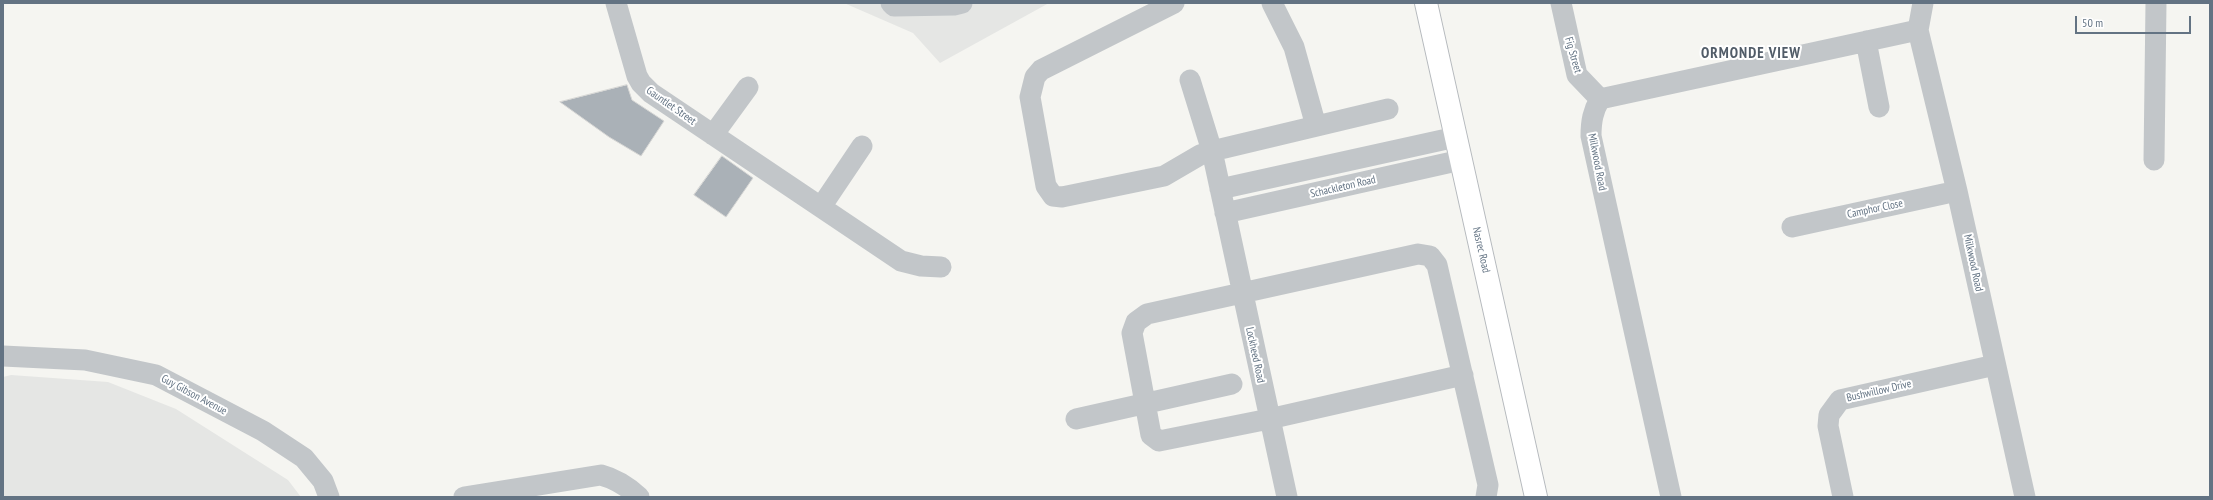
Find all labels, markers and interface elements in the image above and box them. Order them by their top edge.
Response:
scale bar [2077,8,2193,34]
text: 50 m [2082,15,2103,30]
street label: Fig Street [1562,36,1584,74]
district label: ORMONDE VIEW [1701,45,1801,63]
street label: Gauntlet Street [644,84,698,128]
street label: Milkwood Road [1585,132,1609,192]
street label: Schackleton Road [1309,173,1377,201]
street label: Camphor Close [1846,197,1904,221]
street label: Nasrec Road [1469,226,1493,274]
street label: Milkwood Road [1961,233,1985,293]
street label: Lockheed Road [1243,326,1267,384]
street label: Guy Gibson Avenue [159,372,229,418]
street label: Bushwillow Drive [1845,377,1913,405]

